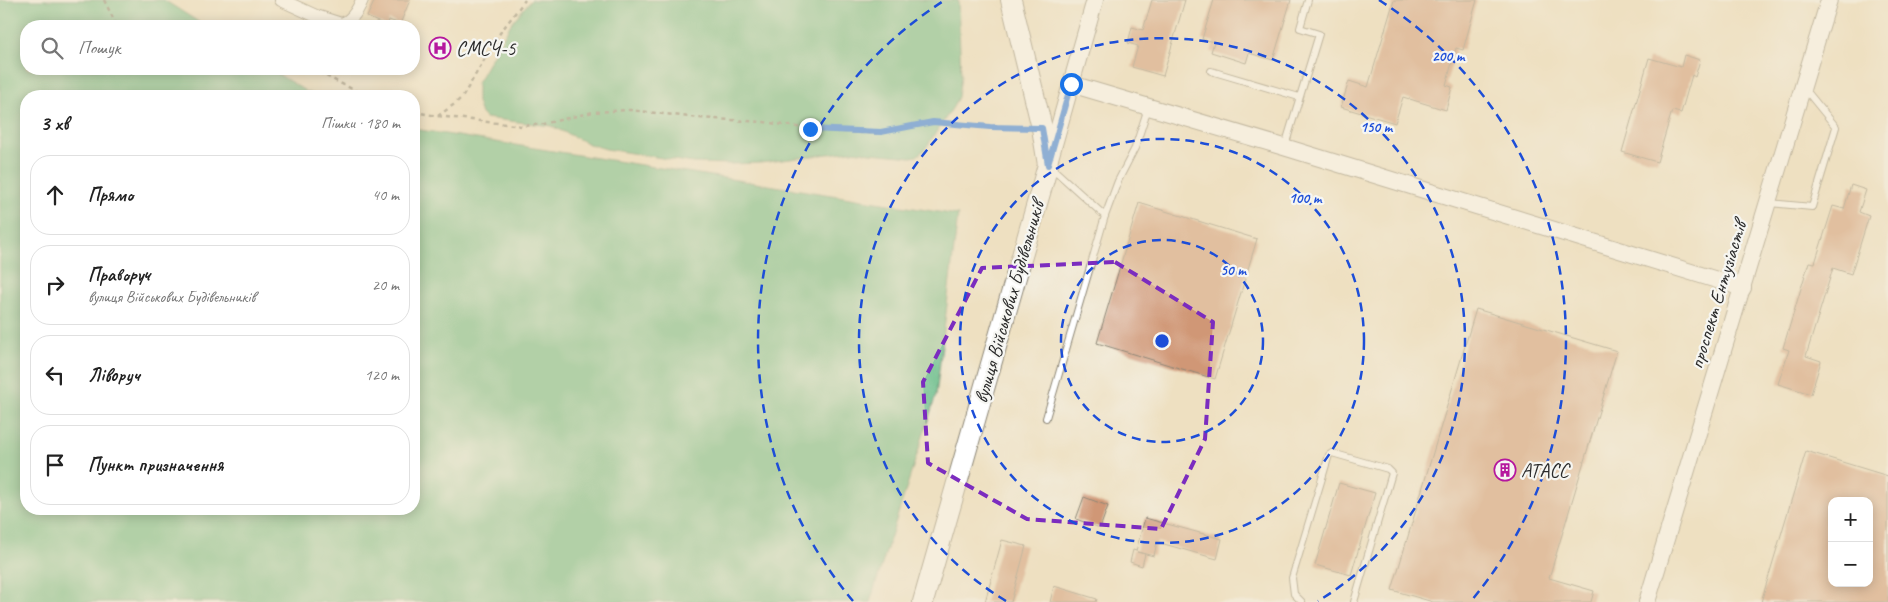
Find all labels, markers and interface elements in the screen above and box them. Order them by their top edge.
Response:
search box [20,20,420,75]
icon: search [38,34,66,62]
text: Пошук [78,36,120,60]
hospital icon: СМСЧ-5 [428,36,452,60]
place label: СМСЧ-5 [456,36,516,61]
text: 200 m [1432,47,1466,66]
route start [1060,73,1083,96]
text: 3 хв [40,110,69,136]
text: Пішки · 180 m [321,113,400,133]
route end [799,118,822,141]
text: 150 m [1360,118,1394,137]
icon: ahead [41,181,69,209]
text: Прямо [88,183,133,207]
text: 40 m [372,185,399,205]
text: 100 m [1289,189,1323,208]
street label: вулиця Військових Будівельників [968,193,1051,406]
street label: проспект Ентузіастів [1684,213,1754,372]
text: 50 m [1220,261,1247,280]
text: Праворуч [88,263,150,287]
icon: right [41,271,69,299]
text: 20 m [372,275,399,295]
text: вулиця Військових Будівельників [88,287,255,307]
centre of rings [1153,332,1171,350]
icon: left [41,361,69,389]
text: Ліворуч [88,363,140,387]
text: 120 m [365,365,399,385]
icon: arrive [41,451,69,479]
text: Пункт призначення [88,453,223,477]
building icon: АТАСС [1493,458,1517,482]
place label: АТАСС [1521,458,1571,483]
map controls [1828,497,1873,587]
button: + [1828,497,1873,542]
button: − [1828,542,1873,587]

